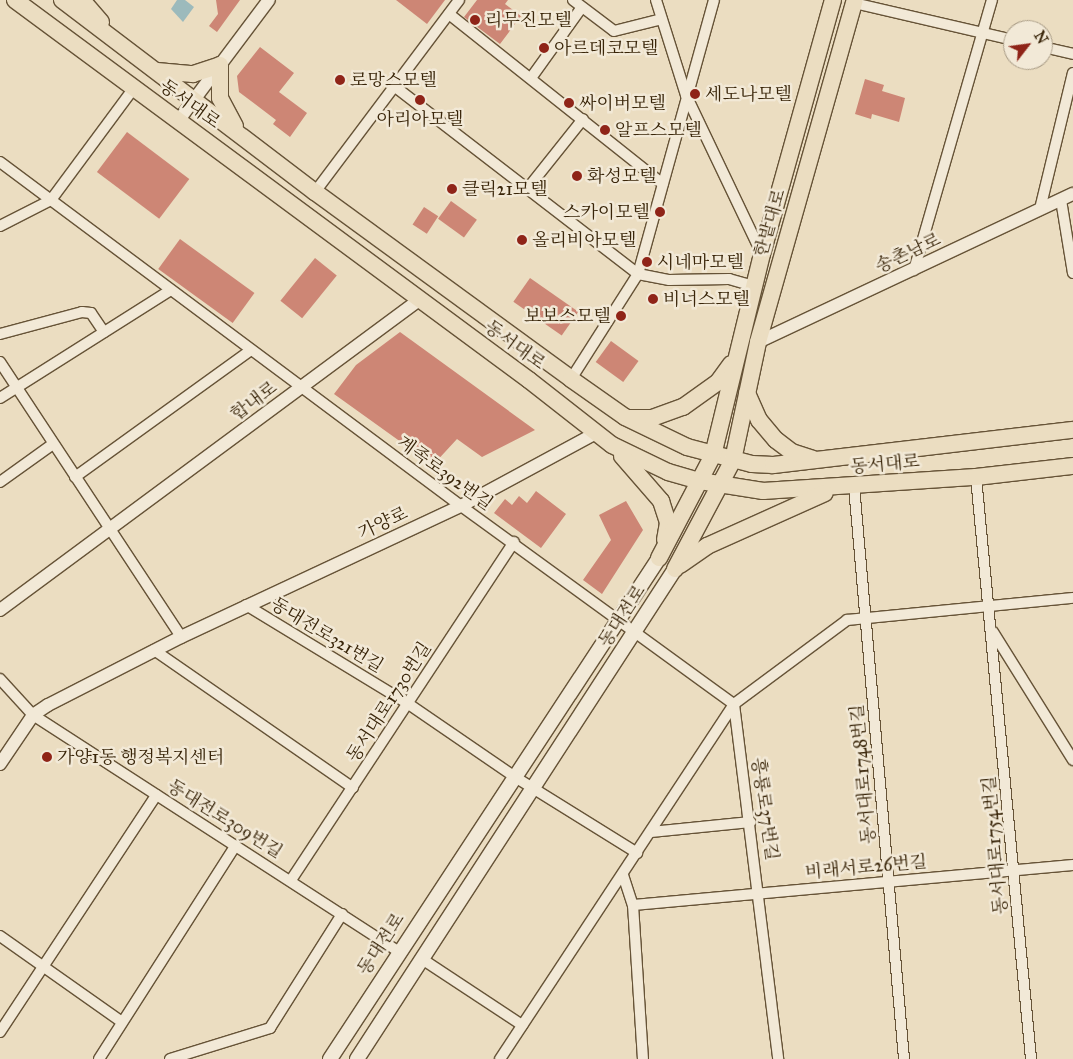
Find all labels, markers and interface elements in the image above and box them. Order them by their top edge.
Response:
place label: 리무진모텔 [485,9,572,31]
marker: 리무진모텔 [469,14,481,26]
north arrow [1003,20,1053,70]
text: N [1030,28,1051,47]
place label: 아르데코모텔 [554,37,658,59]
marker: 아르데코모텔 [538,42,550,54]
place label: 로망스모텔 [350,69,437,91]
marker: 로망스모텔 [334,74,346,86]
street label: 동서대로 [156,75,224,133]
place label: 세도나모텔 [705,83,792,105]
marker: 세도나모텔 [689,88,701,100]
place label: 싸이버모텔 [579,92,666,114]
marker: 아리아모텔 [414,94,426,106]
marker: 싸이버모텔 [563,97,575,109]
place label: 아리아모텔 [377,108,463,130]
place label: 알프스모텔 [615,119,702,141]
marker: 알프스모텔 [599,124,611,136]
place label: 화성모텔 [587,165,657,187]
marker: 화성모텔 [571,170,583,182]
place label: 클릭21모텔 [462,178,548,200]
marker: 클릭21모텔 [446,183,458,195]
street label: 한밭대로 [750,187,790,259]
place label: 스카이모텔 [563,201,650,223]
marker: 스카이모텔 [654,206,666,218]
place label: 올리비아모텔 [532,229,636,251]
street label: 송촌남로 [872,229,944,277]
marker: 올리비아모텔 [516,234,528,246]
place label: 시네마모텔 [657,251,744,273]
marker: 시네마모텔 [641,256,653,268]
place label: 비너스모텔 [663,288,750,310]
marker: 비너스모텔 [647,293,659,305]
place label: 보보스모텔 [524,305,611,327]
marker: 보보스모텔 [615,310,627,322]
street label: 동서대로 [481,316,549,374]
street label: 합내로 [227,377,281,425]
street label: 계족로392번길 [393,431,497,515]
street label: 동서대로 [849,450,921,478]
street label: 가양로 [355,502,411,544]
street label: 동대전로 [594,581,650,651]
street label: 동대전로321번길 [267,593,387,677]
street label: 동서대로1730번길 [342,638,436,766]
street label: 동서대로1748번길 [846,703,880,845]
place label: 가양1동 행정복지센터 [57,746,224,768]
marker: 가양1동 행정복지센터 [41,751,53,763]
street label: 흥룡로37번길 [747,756,783,862]
street label: 동대전로309번길 [163,775,287,863]
street label: 동서대로1754번길 [978,775,1012,915]
street label: 비래서로26번길 [804,851,928,883]
street label: 동대전로 [353,909,409,979]

